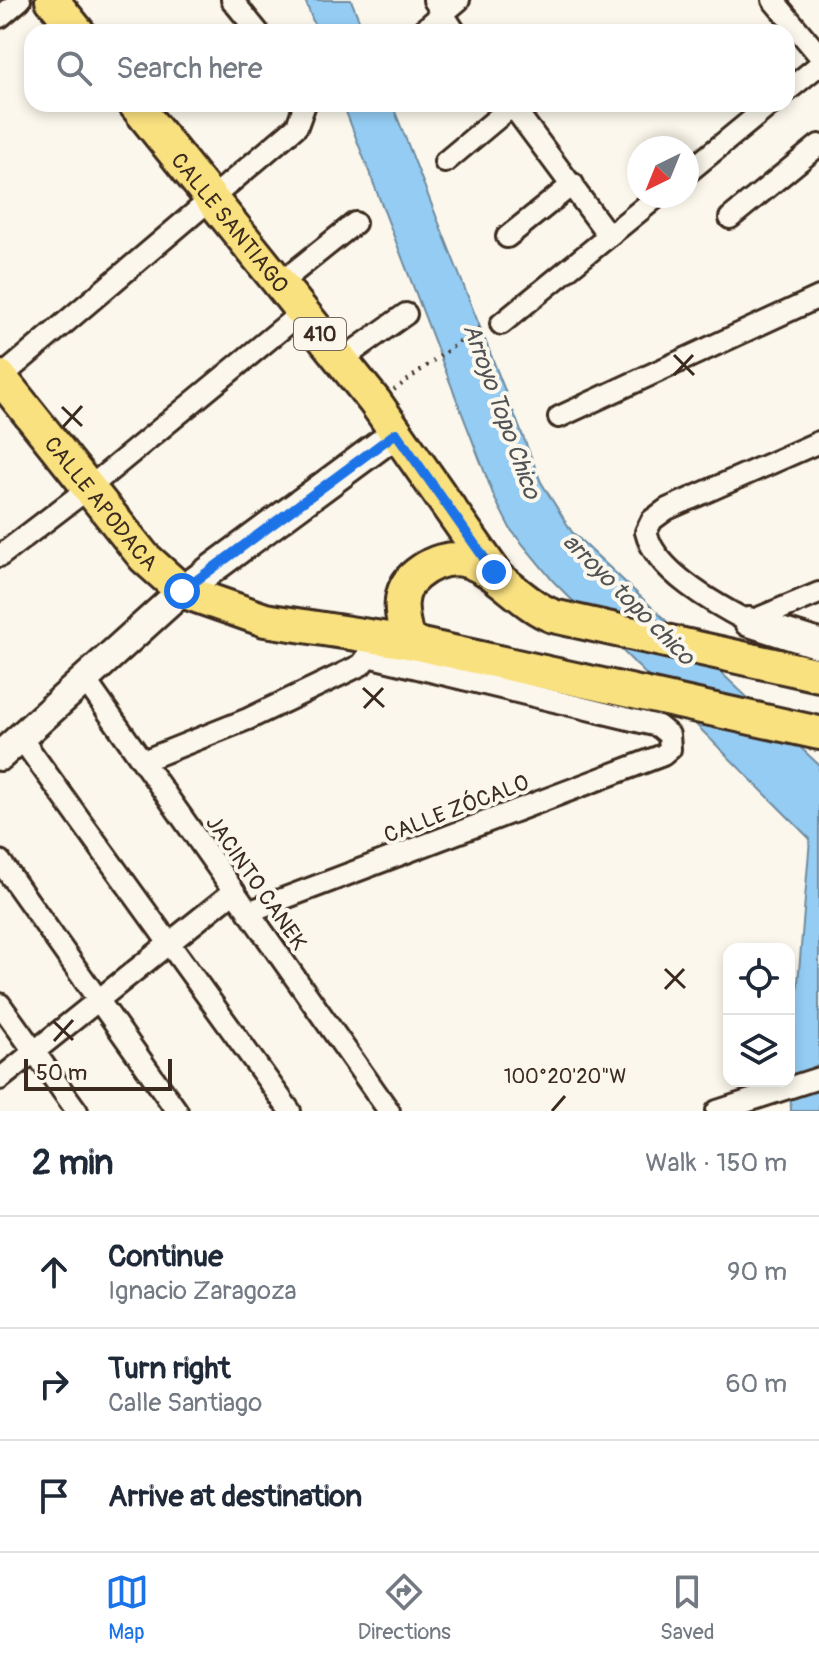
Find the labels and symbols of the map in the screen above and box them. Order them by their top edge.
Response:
north arrow [627,136,699,208]
street label: CALLE SANTIAGO [165,147,294,299]
road number: 410 [294,318,346,350]
water label: Arroyo Topo Chico [456,320,547,505]
street label: CALLE APODACA [38,431,163,578]
water label: arroyo topo chico [557,527,702,673]
route end [476,554,512,590]
route start [164,573,200,609]
street label: CALLE ZÓCALO [380,768,533,849]
street label: JACINTO CANEK [199,810,313,955]
scale bar [24,1055,172,1091]
text: 100°20'20"W [504,1064,626,1089]

